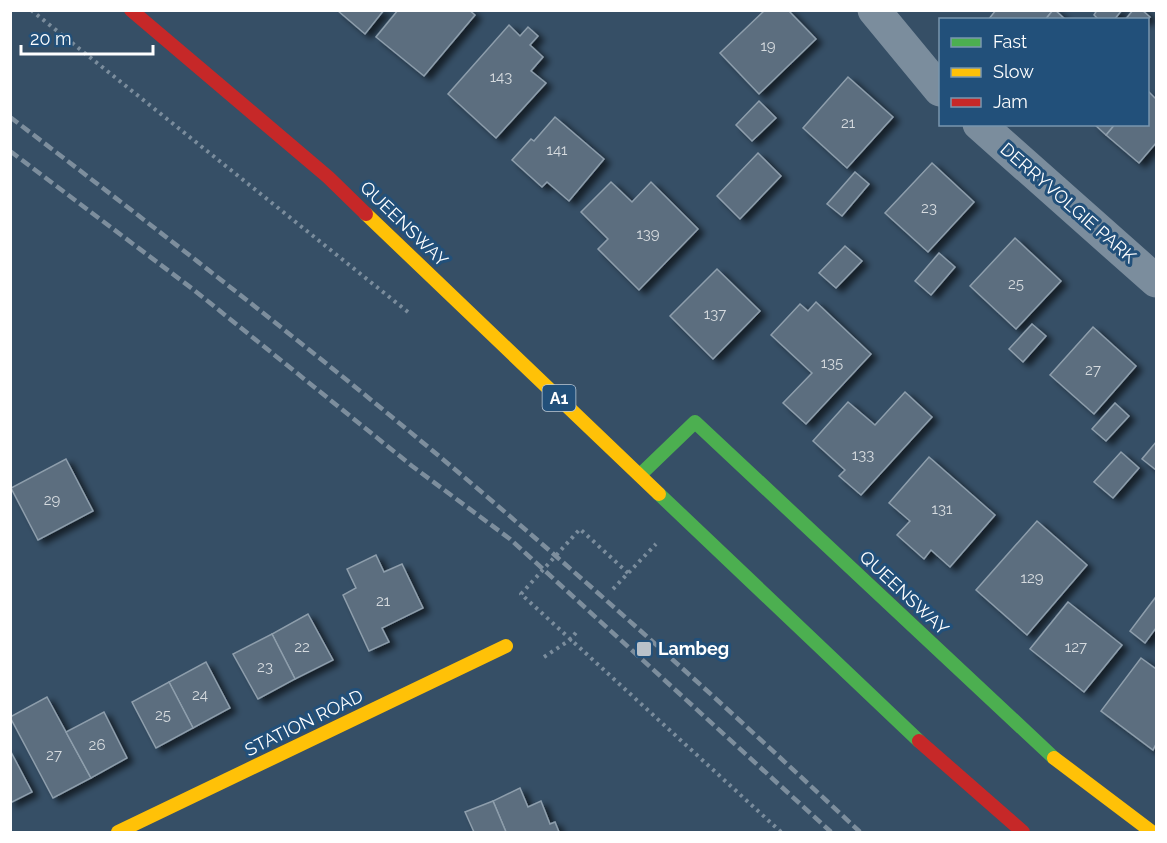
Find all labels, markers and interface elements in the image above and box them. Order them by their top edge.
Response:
scale bar [21,18,153,56]
legend [939,18,1149,126]
text: 20 m [30,28,72,49]
text: Fast [993,31,1027,52]
house number: 19 [760,37,776,55]
text: Slow [993,61,1034,82]
house number: 143 [490,68,512,86]
text: Jam [993,91,1028,112]
house number: 21 [841,114,856,132]
street label: DERRYVOLGIE PARK [996,138,1141,267]
house number: 141 [546,141,568,159]
street label: QUEENSWAY [356,177,453,271]
house number: 23 [921,199,937,217]
house number: 139 [636,225,660,243]
house number: 25 [1008,275,1024,293]
house number: 137 [704,305,726,323]
house number: 135 [821,354,843,372]
house number: 27 [1085,361,1101,379]
road number: A1 [542,385,576,411]
house number: 133 [852,446,874,464]
house number: 29 [44,491,61,509]
house number: 131 [932,500,953,518]
street label: QUEENSWAY [856,546,953,639]
house number: 129 [1020,569,1044,587]
house number: 21 [376,592,391,610]
house number: 22 [294,638,310,656]
place label: Lambeg [658,638,729,659]
house number: 127 [1065,638,1087,656]
marker: Lambeg [635,640,653,658]
house number: 23 [257,658,273,676]
street label: STATION ROAD [241,685,366,760]
house number: 24 [192,686,208,704]
house number: 25 [155,706,171,724]
house number: 26 [89,736,105,754]
house number: 27 [46,746,62,764]

